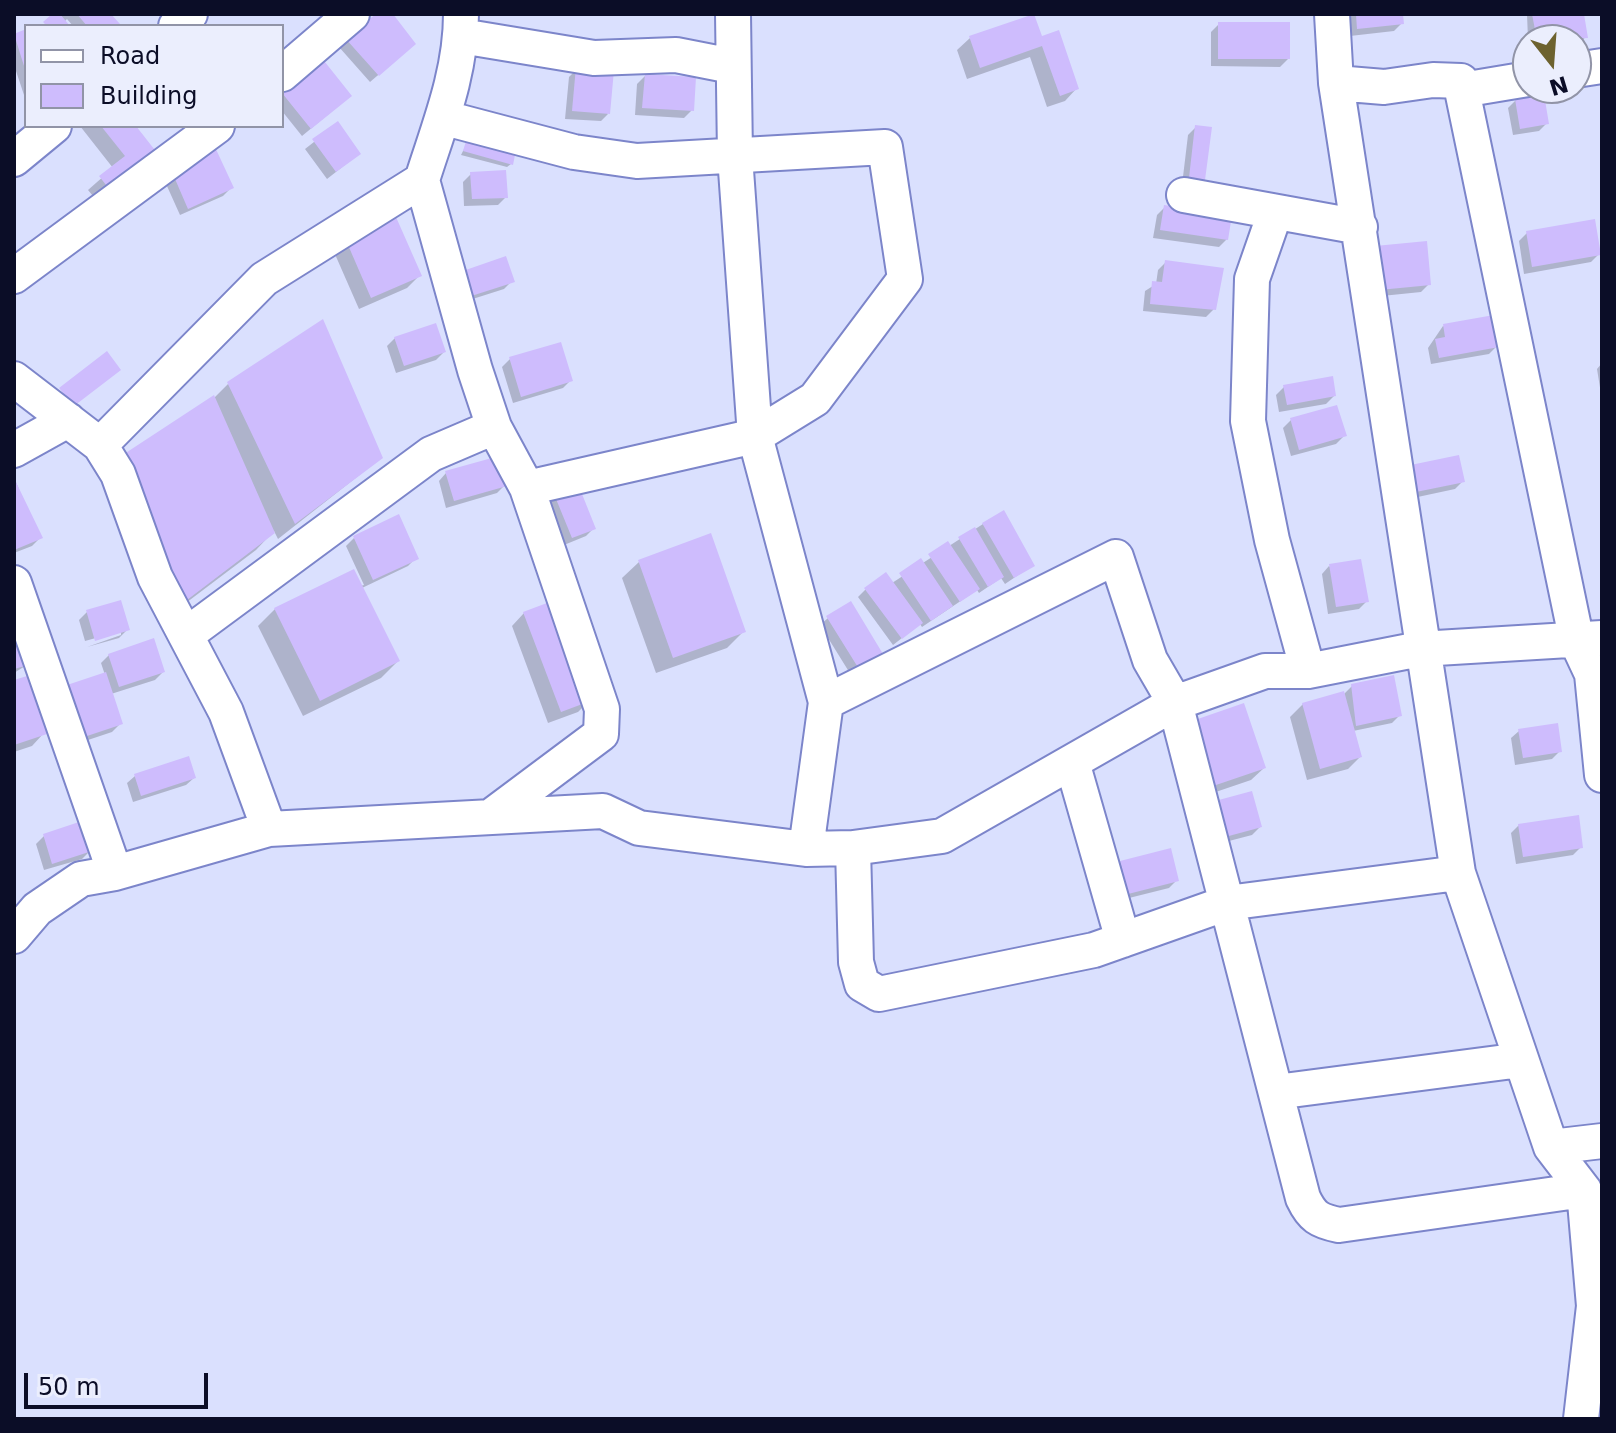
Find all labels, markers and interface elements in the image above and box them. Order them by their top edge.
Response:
legend [24,24,284,128]
north arrow [1512,24,1592,104]
text: Road [100,42,160,70]
text: N [1546,71,1571,100]
text: Building [100,82,197,110]
scale bar [28,1357,212,1407]
text: 50 m [38,1373,100,1401]

